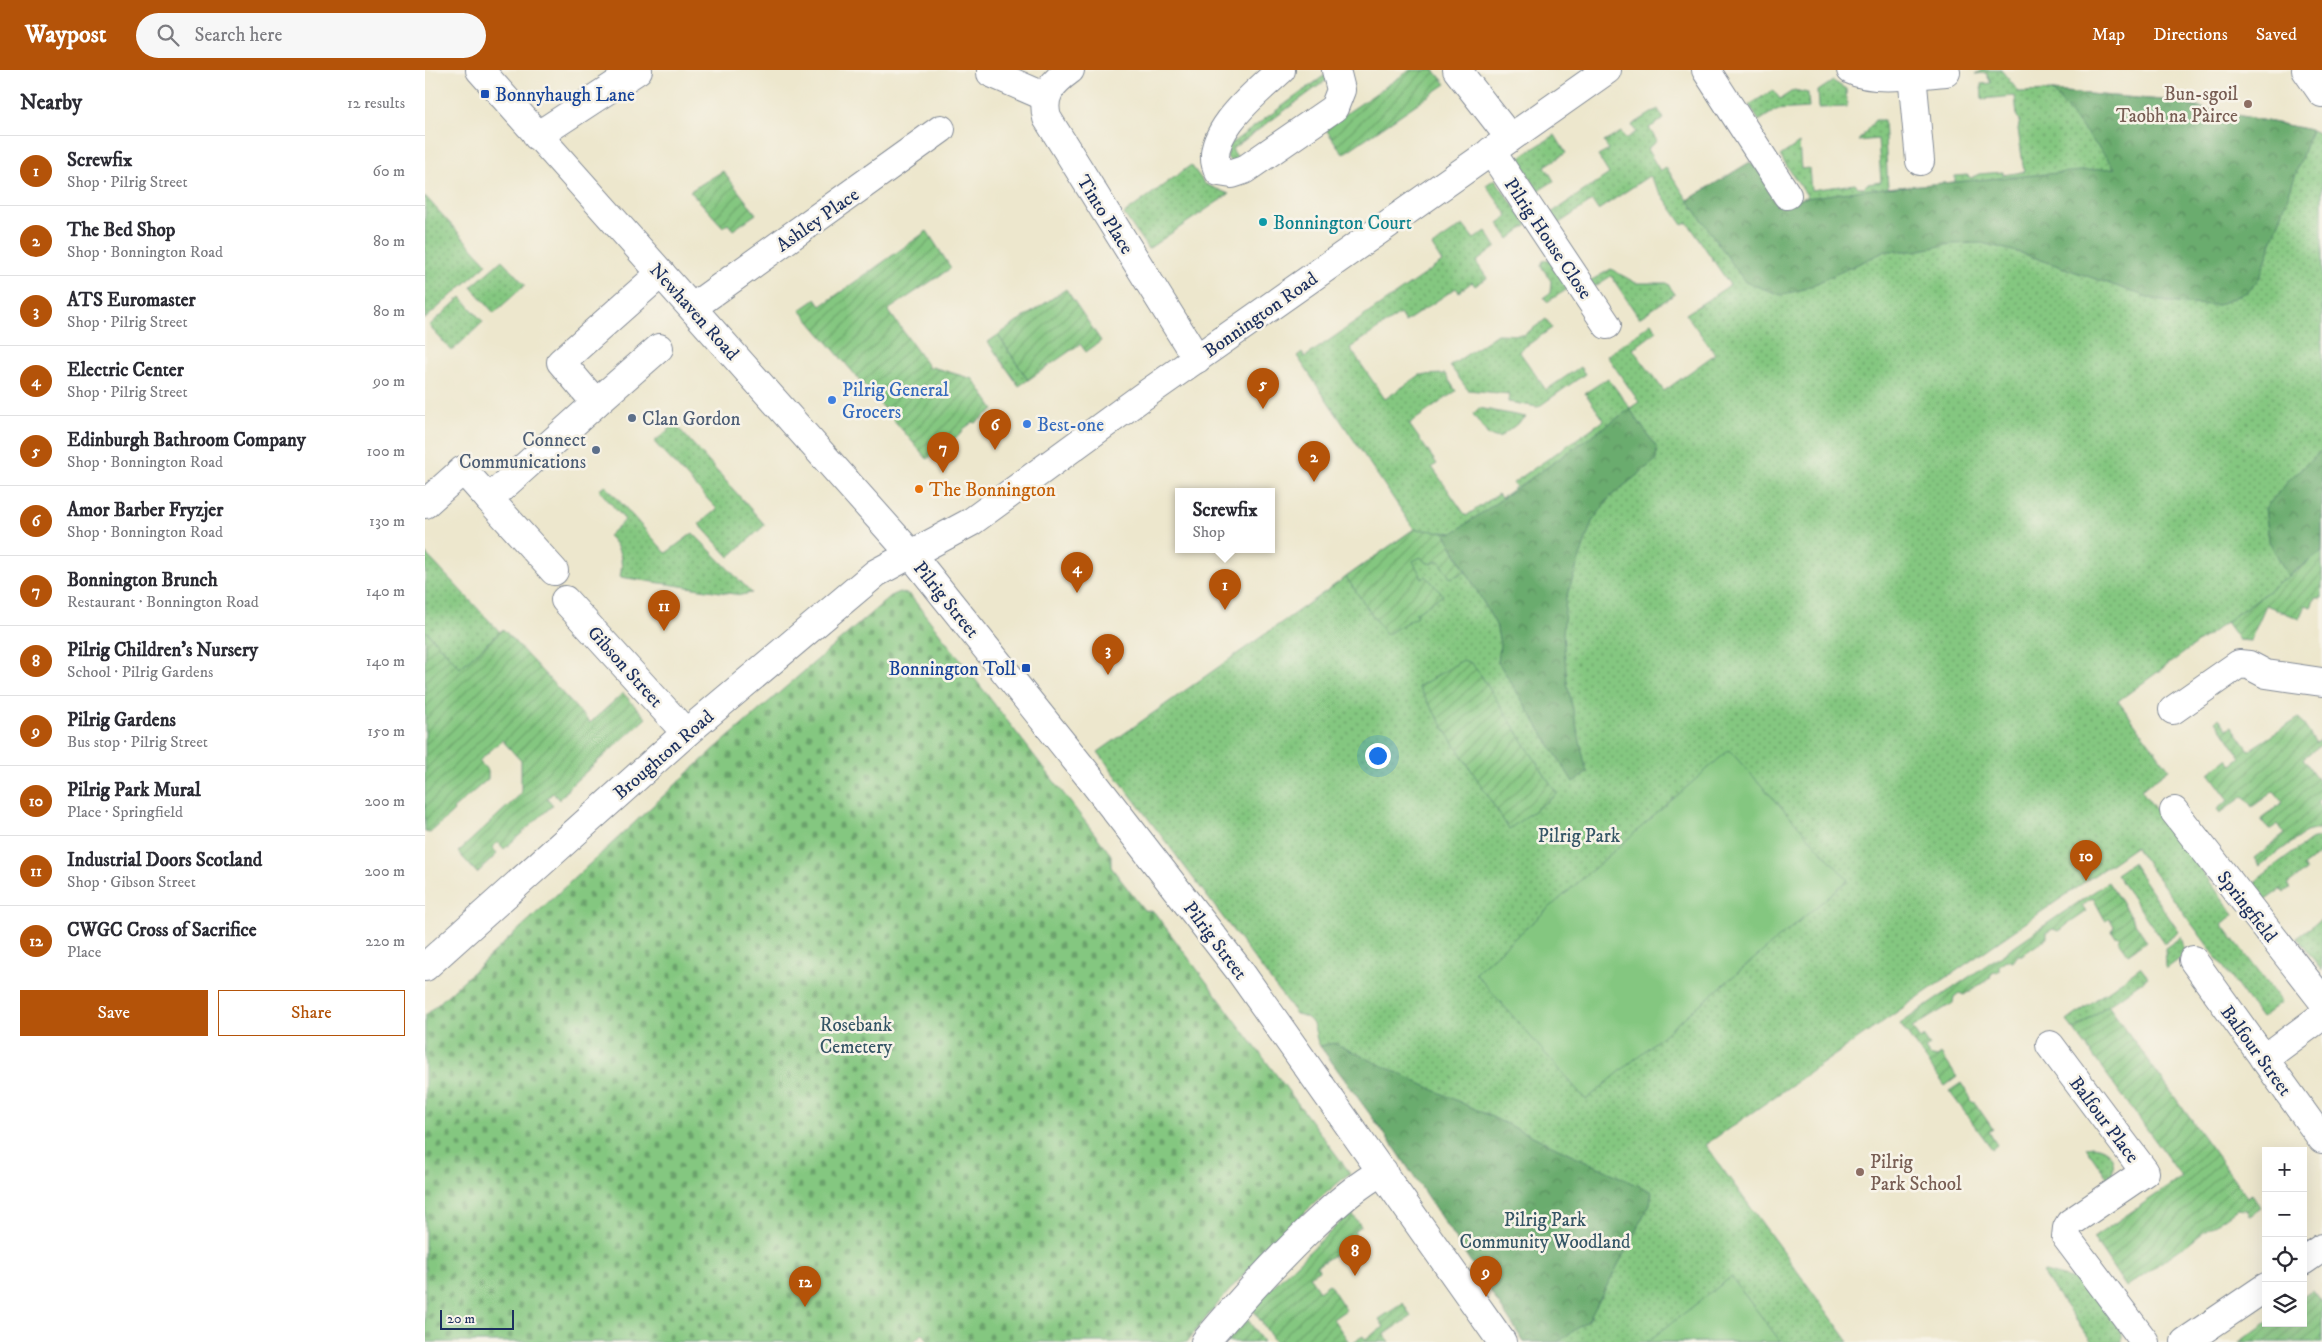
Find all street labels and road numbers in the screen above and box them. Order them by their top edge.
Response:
street label: Tinto Place [1071,171,1138,259]
street label: Pilrig House Close [1499,174,1597,304]
street label: Ashley Place [772,183,864,257]
street label: Newhaven Road [644,259,744,366]
street label: Bonnington Road [1199,267,1323,363]
street label: Pilrig Street [908,557,984,643]
street label: Gibson Street [582,622,667,712]
street label: Broughton Road [609,705,719,805]
street label: Springfield [2212,867,2282,948]
street label: Pilrig Street [1178,897,1252,985]
street label: Balfour Street [2215,1001,2296,1101]
street label: Balfour Place [2064,1072,2144,1168]

